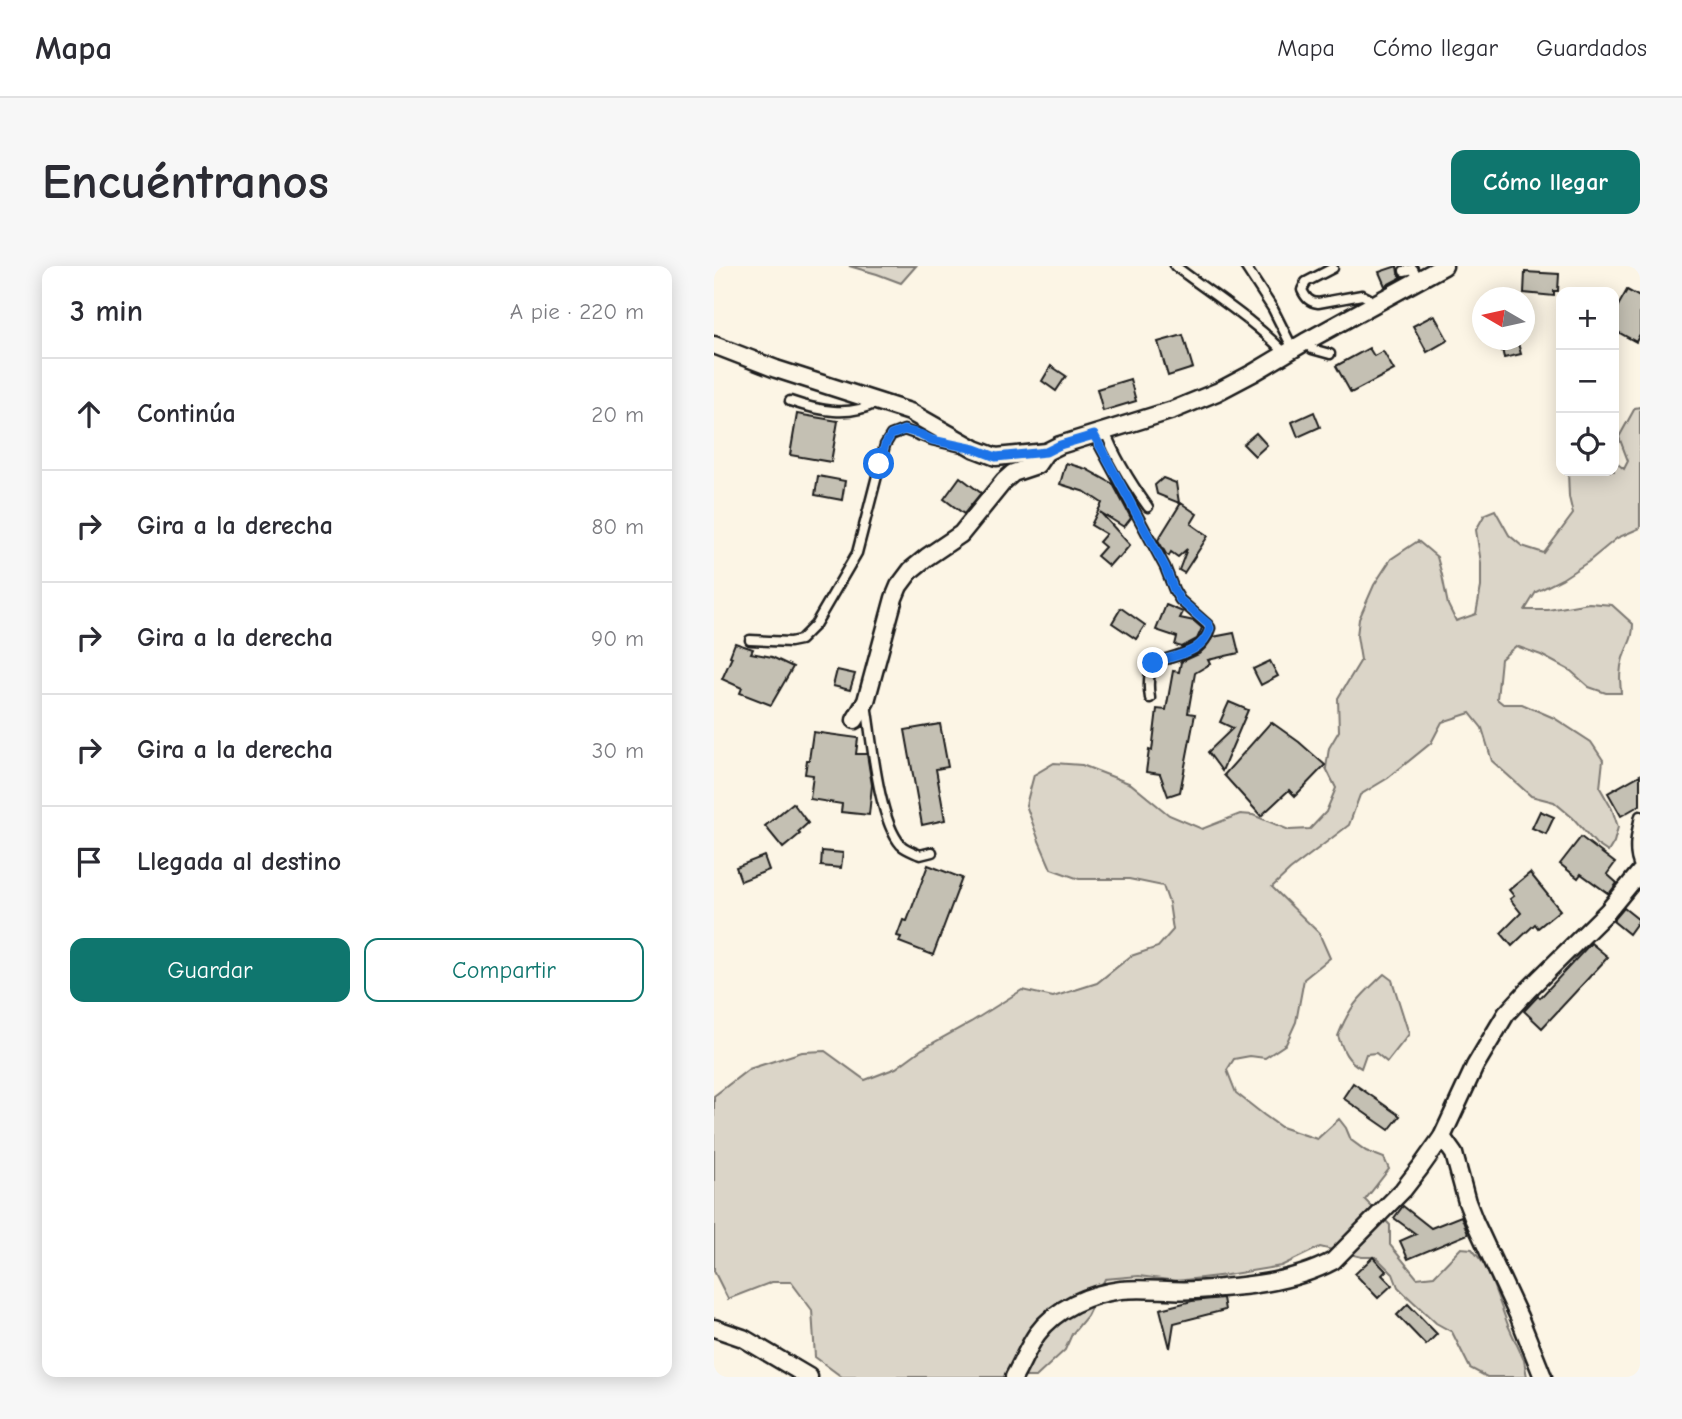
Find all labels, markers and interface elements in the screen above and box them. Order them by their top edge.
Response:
text: Mapa [35,29,112,67]
text: Mapa [1277,34,1335,62]
text: Cómo llegar [1373,34,1498,62]
text: Guardados [1536,34,1647,62]
button: Cómo llegar [1451,150,1640,214]
text: Encuéntranos [42,154,329,210]
north arrow [1472,287,1535,350]
map controls [1556,287,1619,476]
button: + [1556,287,1619,350]
text: 3 min [70,294,143,329]
text: A pie · 220 m [510,298,644,325]
button: − [1556,350,1619,413]
icon: ahead [70,395,108,433]
text: Continúa [137,399,236,429]
text: 20 m [591,401,644,428]
button: locate [1556,413,1619,476]
route start [863,448,894,479]
icon: right [70,507,108,545]
text: Gira a la derecha [137,511,333,541]
text: 80 m [591,513,644,540]
icon: right [70,619,108,657]
text: Gira a la derecha [137,623,333,653]
text: 90 m [591,625,644,652]
route end [1137,647,1168,678]
icon: right [70,731,108,769]
text: Gira a la derecha [137,735,333,765]
text: 30 m [592,737,644,764]
icon: arrive [70,843,108,881]
text: Llegada al destino [137,847,341,877]
button: Guardar [70,938,350,1002]
button: Compartir [364,938,644,1002]

